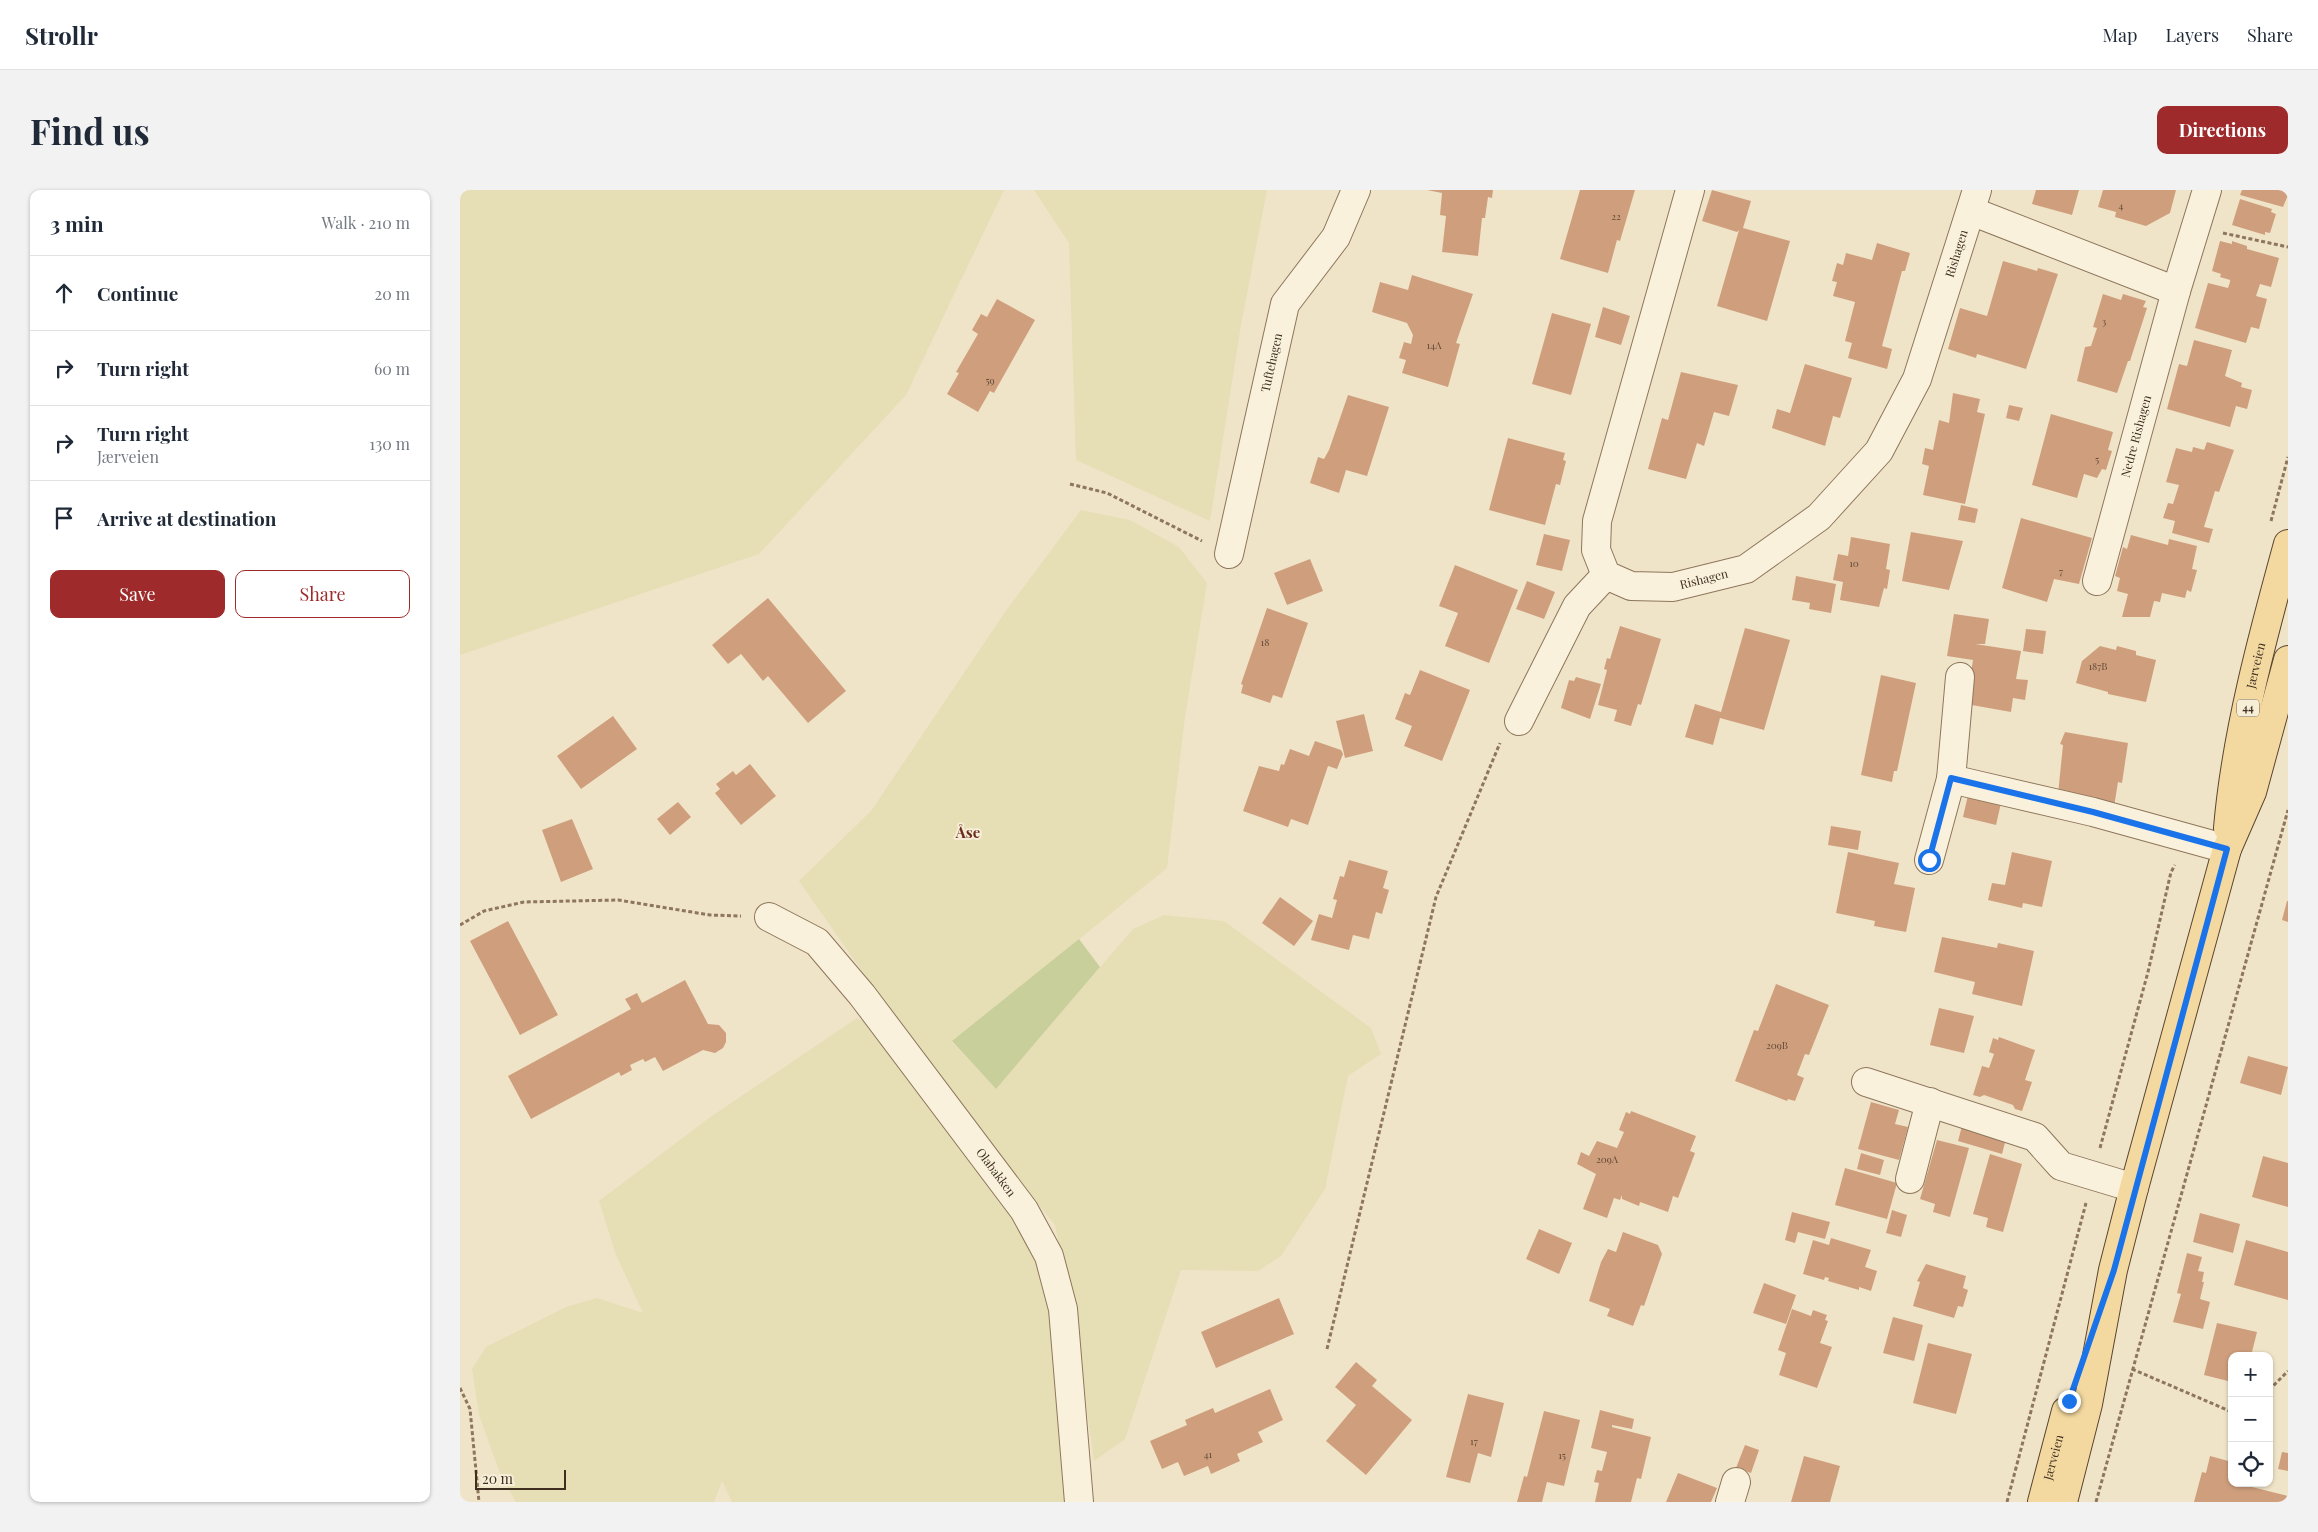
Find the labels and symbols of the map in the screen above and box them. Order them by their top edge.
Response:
house number: 4 [2119,198,2124,212]
house number: 22 [1611,209,1621,223]
street label: Rishagen [1941,227,1971,279]
house number: 3 [2102,314,2107,328]
street label: Tuftehagen [1256,331,1285,394]
house number: 14A [1427,338,1442,352]
house number: 59 [985,373,995,387]
street label: Nedre Rishagen [2117,393,2154,479]
house number: 5 [2095,452,2099,466]
house number: 10 [1849,556,1859,570]
house number: 7 [2059,564,2063,578]
street label: Rishagen [1678,565,1730,592]
house number: 18 [1261,635,1269,649]
street label: Jærveien [2242,641,2268,691]
house number: 187B [2088,659,2108,673]
road number: 44 [2237,699,2259,716]
district label: Åse [955,822,981,842]
route start [1918,849,1941,872]
house number: 209B [1766,1038,1788,1052]
street label: Olabakken [973,1145,1020,1199]
house number: 209A [1596,1152,1619,1166]
route end [2058,1390,2081,1413]
street label: Jærveien [2039,1433,2066,1483]
house number: 17 [1470,1434,1478,1448]
house number: 41 [1204,1447,1213,1461]
house number: 15 [1558,1448,1566,1462]
scale bar [475,1467,566,1490]

